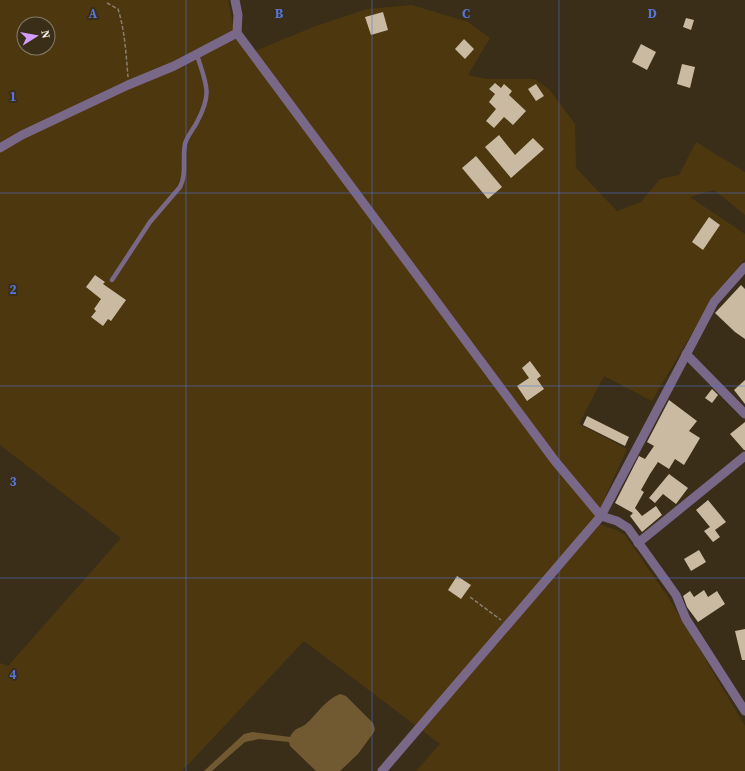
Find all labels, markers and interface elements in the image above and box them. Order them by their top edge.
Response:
text: A [89,5,98,22]
text: B [275,5,284,22]
text: C [462,5,470,22]
text: D [647,5,657,22]
north arrow [16,16,56,56]
text: N [37,29,53,40]
text: 1 [9,88,17,105]
text: 2 [9,281,17,298]
text: 3 [9,473,17,490]
text: 4 [9,666,17,683]

